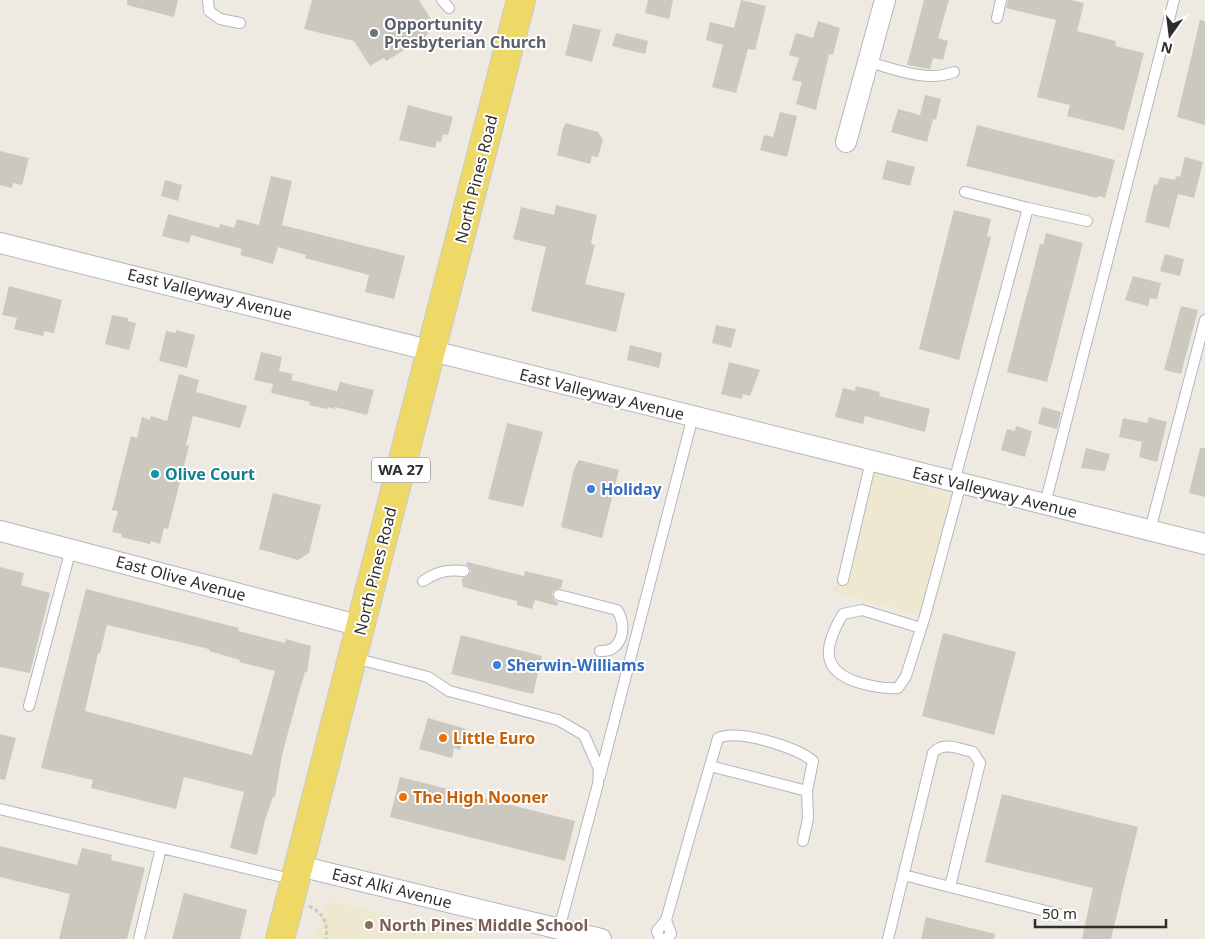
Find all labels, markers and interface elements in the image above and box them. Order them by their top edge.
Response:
north arrow [1145,10,1195,60]
place label: Opportunity Presbyterian Church [384,13,546,53]
marker: Opportunity Presbyterian Church [368,27,380,39]
text: N [1159,38,1175,59]
street label: North Pines Road [449,113,503,245]
street label: East Valleyway Avenue [125,263,295,325]
street label: East Valleyway Avenue [517,363,687,425]
road number: WA 27 [372,458,430,482]
street label: East Valleyway Avenue [910,461,1080,523]
place label: Olive Court [165,463,255,485]
marker: Olive Court [149,468,161,480]
place label: Holiday [601,478,662,500]
marker: Holiday [585,483,597,495]
street label: North Pines Road [348,505,402,637]
street label: East Olive Avenue [114,550,248,606]
place label: Sherwin-Williams [507,654,645,676]
marker: Sherwin-Williams [491,659,503,671]
place label: Little Euro [453,727,535,749]
marker: Little Euro [437,732,449,744]
place label: The High Nooner [413,786,548,808]
marker: The High Nooner [397,791,409,803]
street label: East Alki Avenue [330,862,454,914]
scale bar [1035,896,1166,928]
text: 50 m [1042,903,1077,923]
place label: North Pines Middle School [379,914,588,936]
marker: North Pines Middle School [363,919,375,931]

